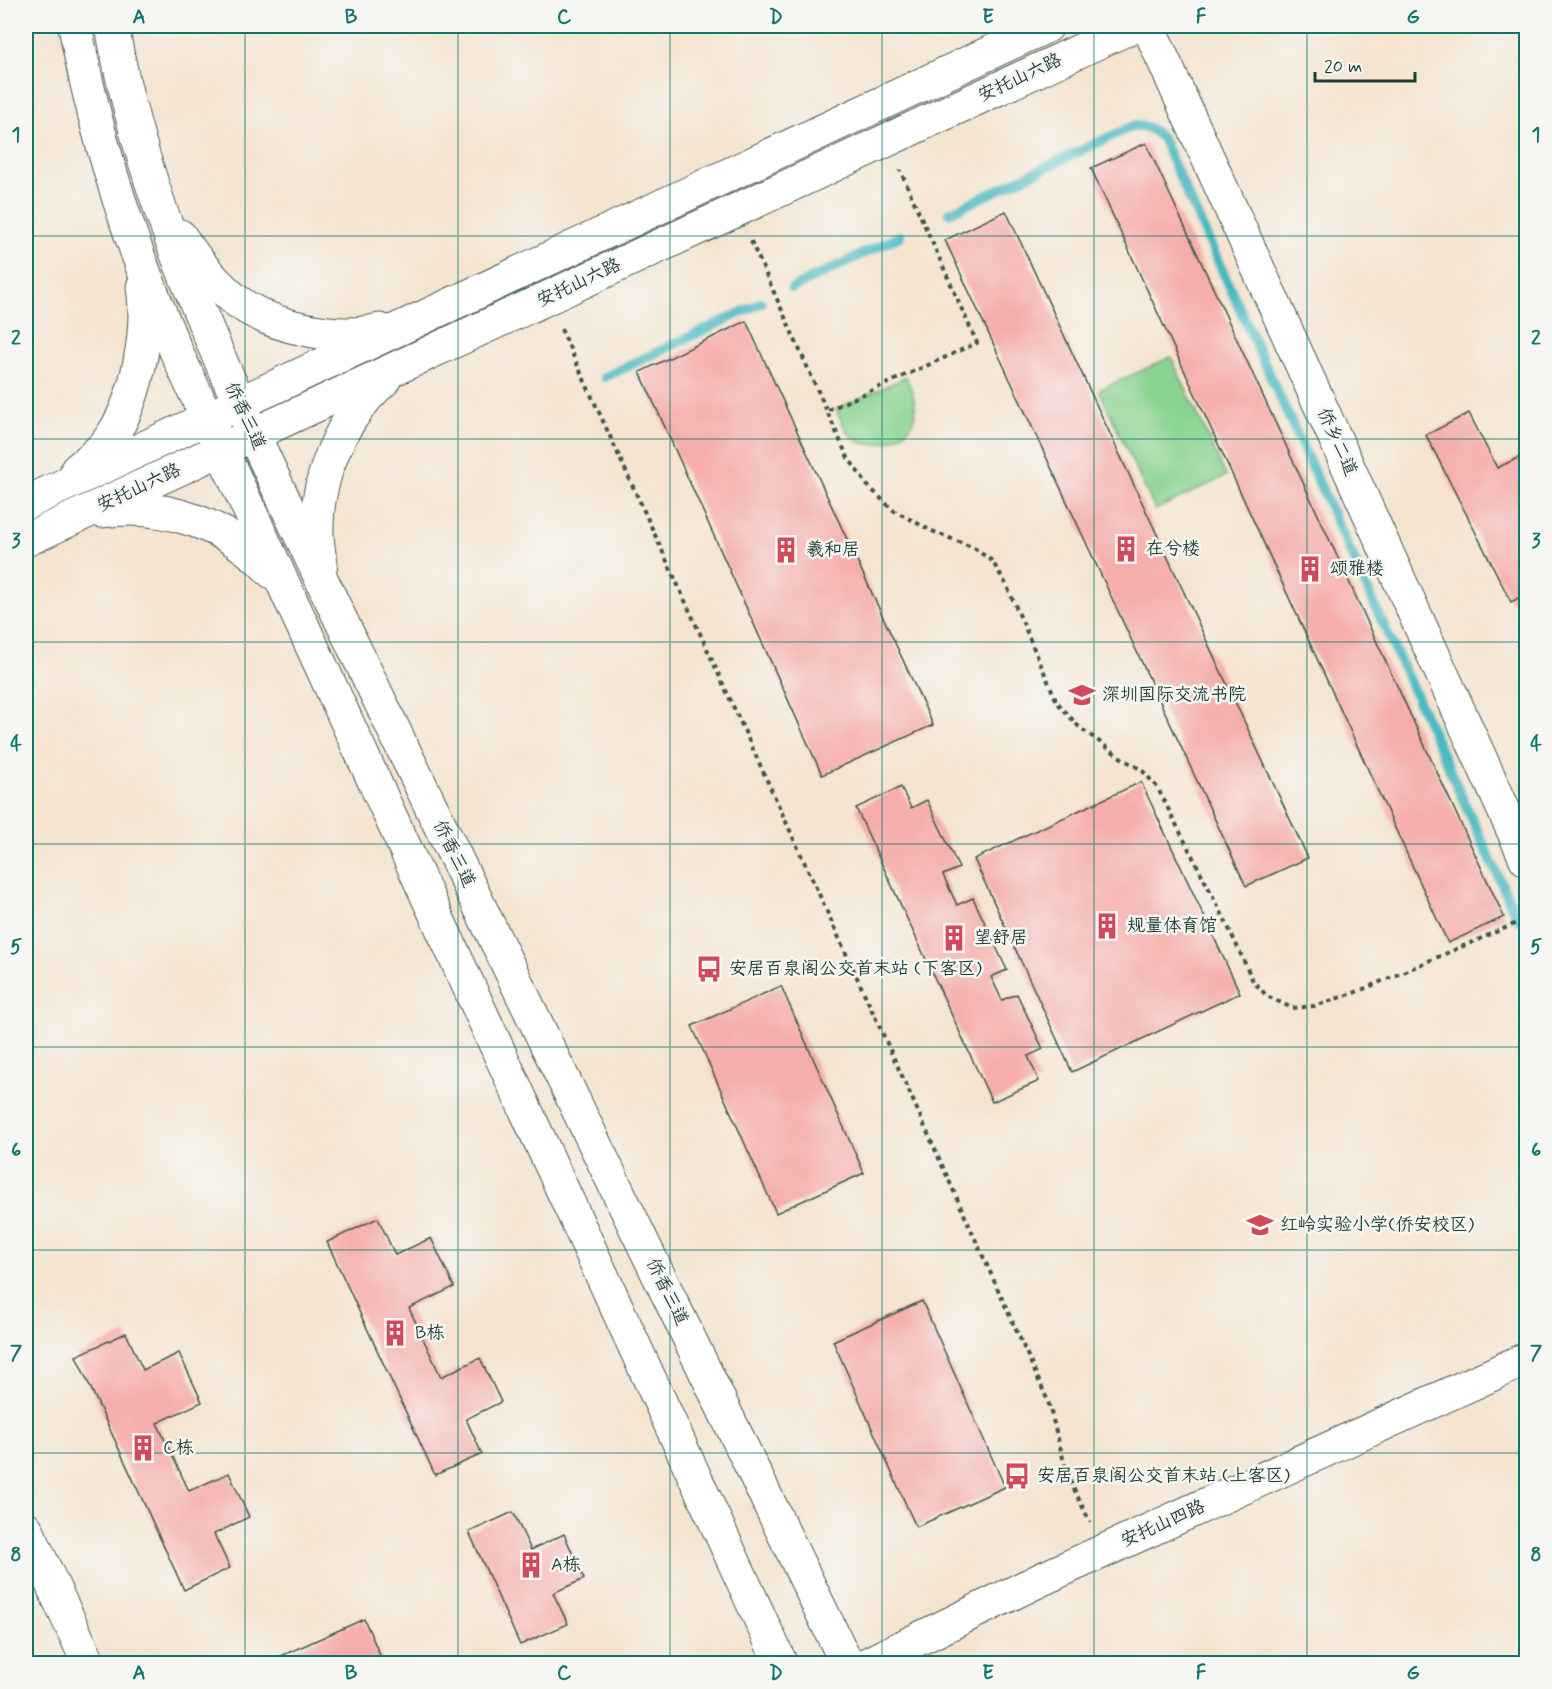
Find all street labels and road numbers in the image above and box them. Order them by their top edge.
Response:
street label: 安托山六路 [974,48,1066,108]
street label: 安托山六路 [533,253,625,313]
street label: 侨香三道 [219,378,271,454]
street label: 侨乡二道 [1311,404,1363,480]
street label: 安托山六路 [93,458,185,518]
street label: 侨香三道 [427,816,481,892]
street label: 侨香三道 [640,1254,694,1330]
street label: 安托山四路 [1117,1495,1209,1553]

